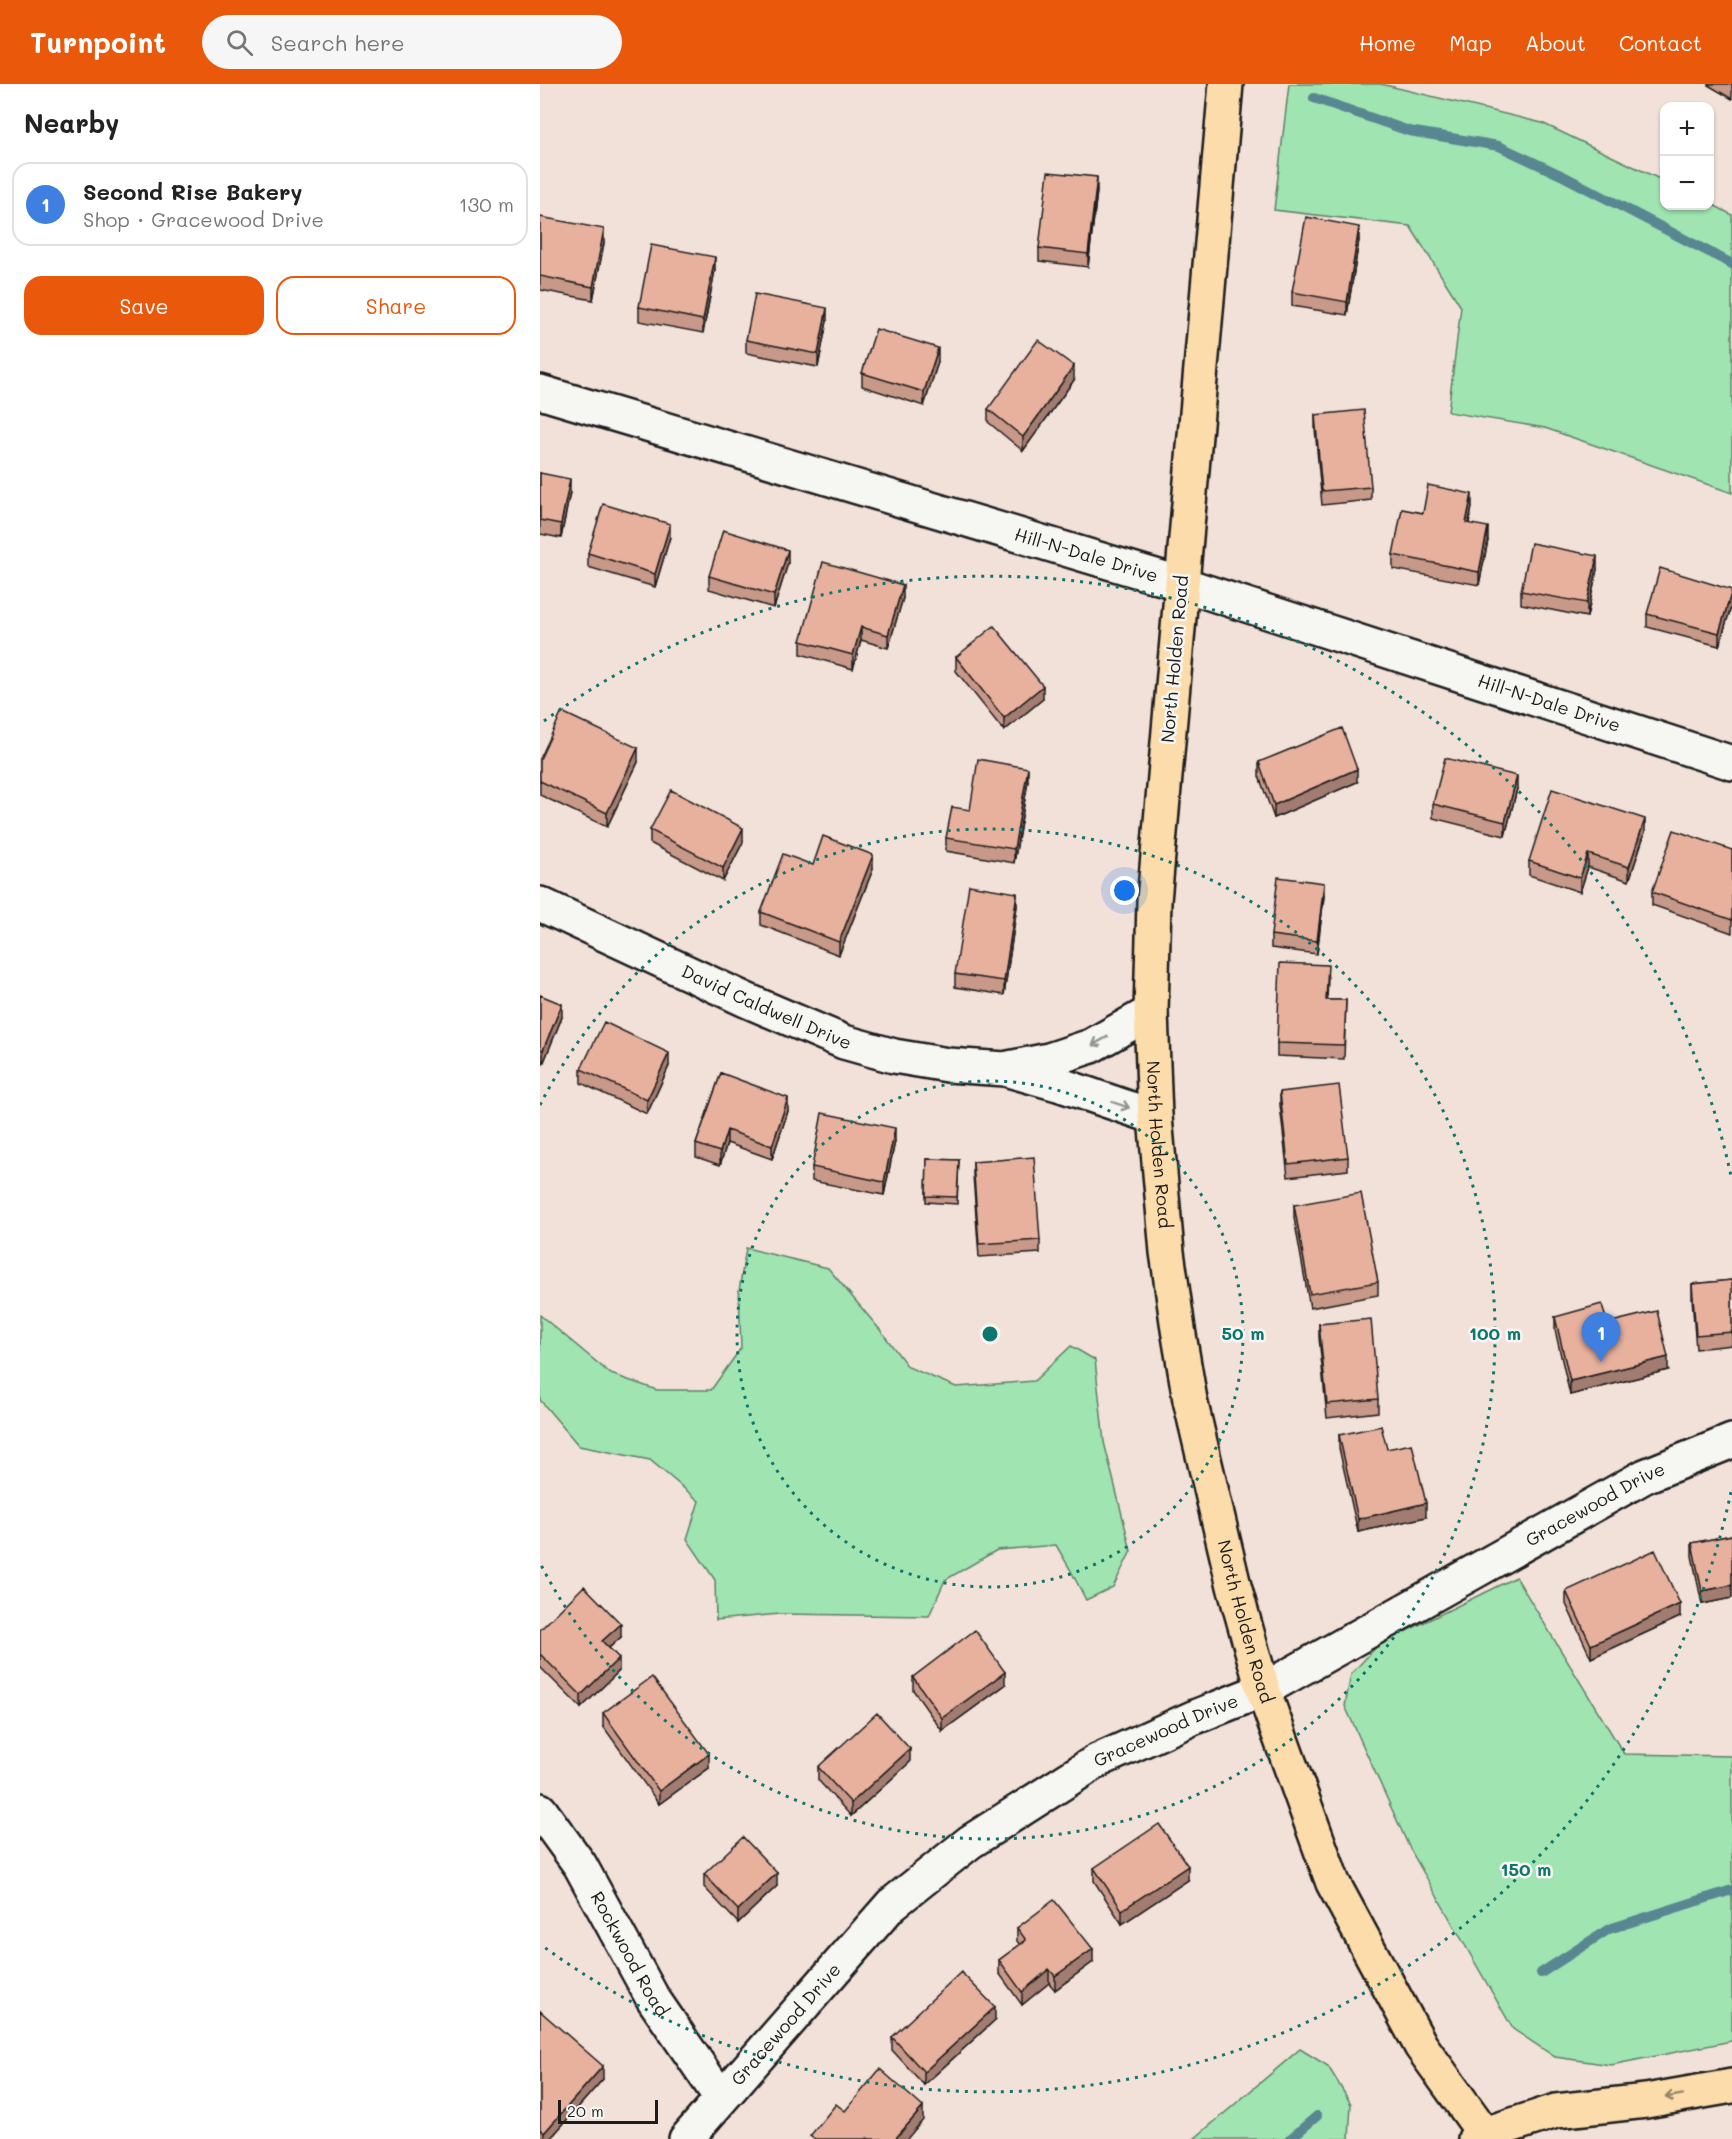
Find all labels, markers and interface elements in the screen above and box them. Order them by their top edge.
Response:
search box [202,15,622,69]
text: Turnpoint [30,24,166,60]
icon: search [223,26,256,59]
text: Search here [271,28,405,57]
text: Home [1359,29,1416,56]
text: Map [1449,29,1492,56]
text: About [1525,29,1586,56]
text: Contact [1619,29,1702,56]
map controls [1660,102,1714,210]
button: + [1660,102,1714,156]
text: Nearby [24,106,119,140]
button: − [1660,156,1714,210]
text: Second Rise Bakery [83,177,302,206]
text: 1 [41,191,50,217]
text: 130 m [459,191,514,217]
text: Shop · Gracewood Drive [83,206,324,232]
button: Save [24,276,264,335]
button: Share [276,276,516,335]
street label: Hill-N-Dale Drive [1012,522,1161,587]
street label: North Holden Road [1155,574,1193,744]
street label: Hill-N-Dale Drive [1475,668,1624,737]
your location [1110,876,1139,905]
street label: David Caldwell Drive [678,959,854,1054]
one-way arrow [1092,1035,1109,1047]
street label: North Holden Road [1142,1060,1178,1229]
one-way arrow [1111,1101,1129,1112]
pin: 1 [1582,1312,1620,1362]
text: 50 m [1222,1321,1264,1345]
text: 100 m [1469,1321,1521,1345]
centre of rings [980,1324,1000,1344]
street label: Gracewood Drive [1521,1456,1668,1552]
street label: North Holden Road [1213,1537,1280,1706]
street label: Gracewood Drive [1089,1688,1241,1772]
text: 150 m [1501,1857,1551,1881]
street label: Rockwood Road [586,1887,675,2021]
street label: Gracewood Drive [725,1958,846,2090]
one-way arrow [1665,2091,1685,2102]
scale bar [558,2097,658,2124]
text: 20 m [567,2100,604,2121]

